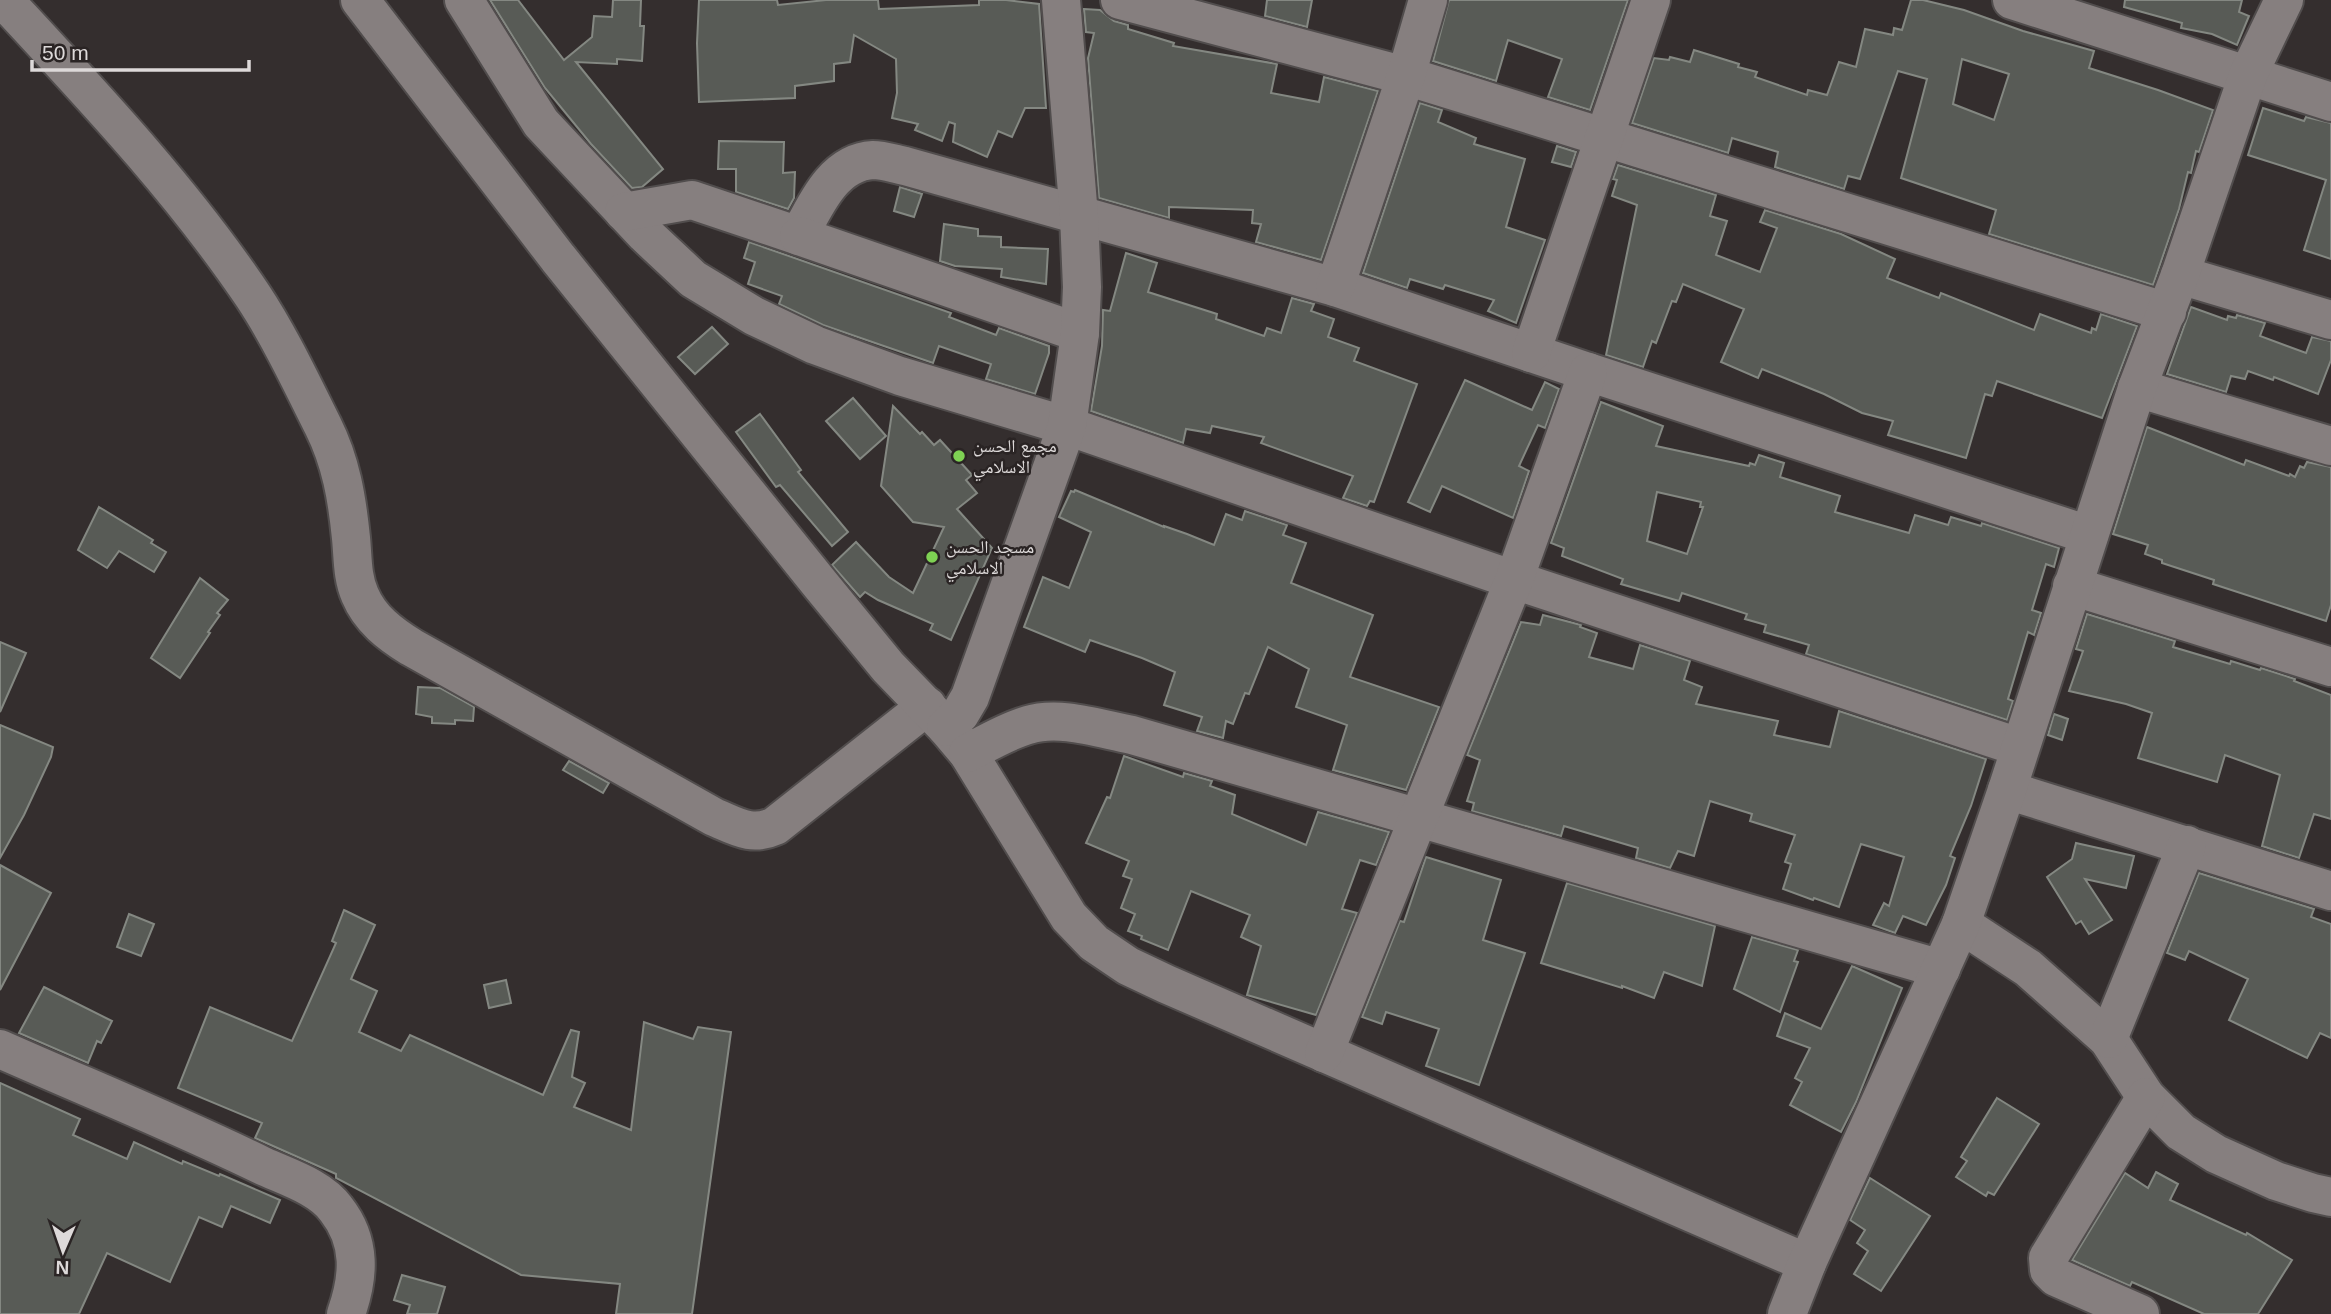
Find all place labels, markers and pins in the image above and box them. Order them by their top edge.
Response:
place label: مجمع الحسن الاسلامي [973,436,1057,482]
marker: مجمع الحسن الاسلامي [951,448,967,464]
place label: مسجد الحسن الاسلامي [946,537,1034,583]
marker: مسجد الحسن الاسلامي [924,549,940,565]

